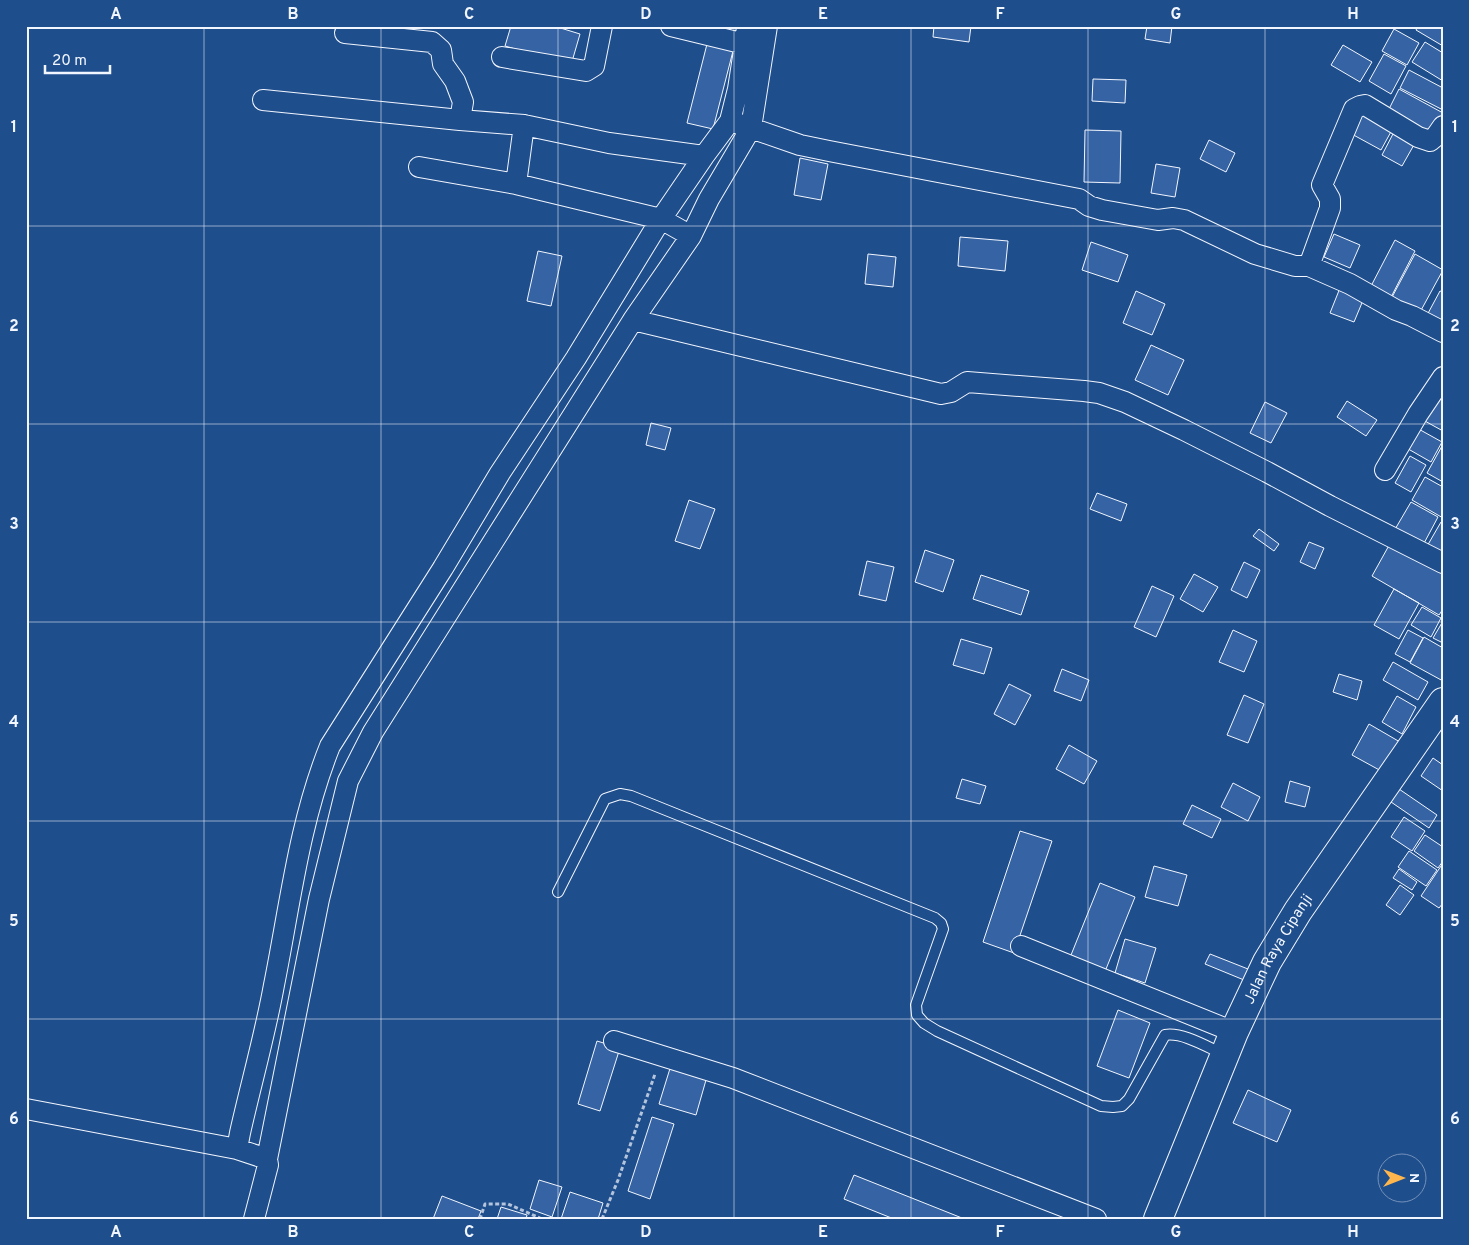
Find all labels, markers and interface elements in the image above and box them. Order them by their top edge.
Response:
text: A [110,5,122,25]
text: B [287,5,299,25]
text: C [464,5,474,25]
text: D [640,5,652,25]
text: E [818,5,828,25]
text: F [995,5,1005,25]
text: G [1171,5,1181,25]
text: H [1347,5,1359,25]
scale bar [45,42,110,74]
text: 20 m [52,52,87,71]
text: 1 [11,118,17,138]
text: 1 [1452,118,1458,138]
text: 2 [9,317,19,337]
text: 2 [1450,317,1460,337]
text: 3 [9,515,19,535]
text: 3 [1450,515,1460,535]
text: 4 [9,713,19,733]
text: 4 [1450,713,1460,733]
street label: Jalan Raya Cipanji [1241,891,1318,1007]
text: 5 [9,912,19,932]
text: 5 [1450,912,1460,932]
text: 6 [9,1110,19,1130]
text: 6 [1450,1110,1460,1130]
north arrow [1376,1152,1426,1202]
text: N [1405,1173,1422,1183]
text: A [110,1223,122,1243]
text: B [287,1223,299,1243]
text: C [464,1223,474,1243]
text: D [640,1223,652,1243]
text: E [818,1223,828,1243]
text: F [995,1223,1005,1243]
text: G [1171,1223,1181,1243]
text: H [1347,1223,1359,1243]

